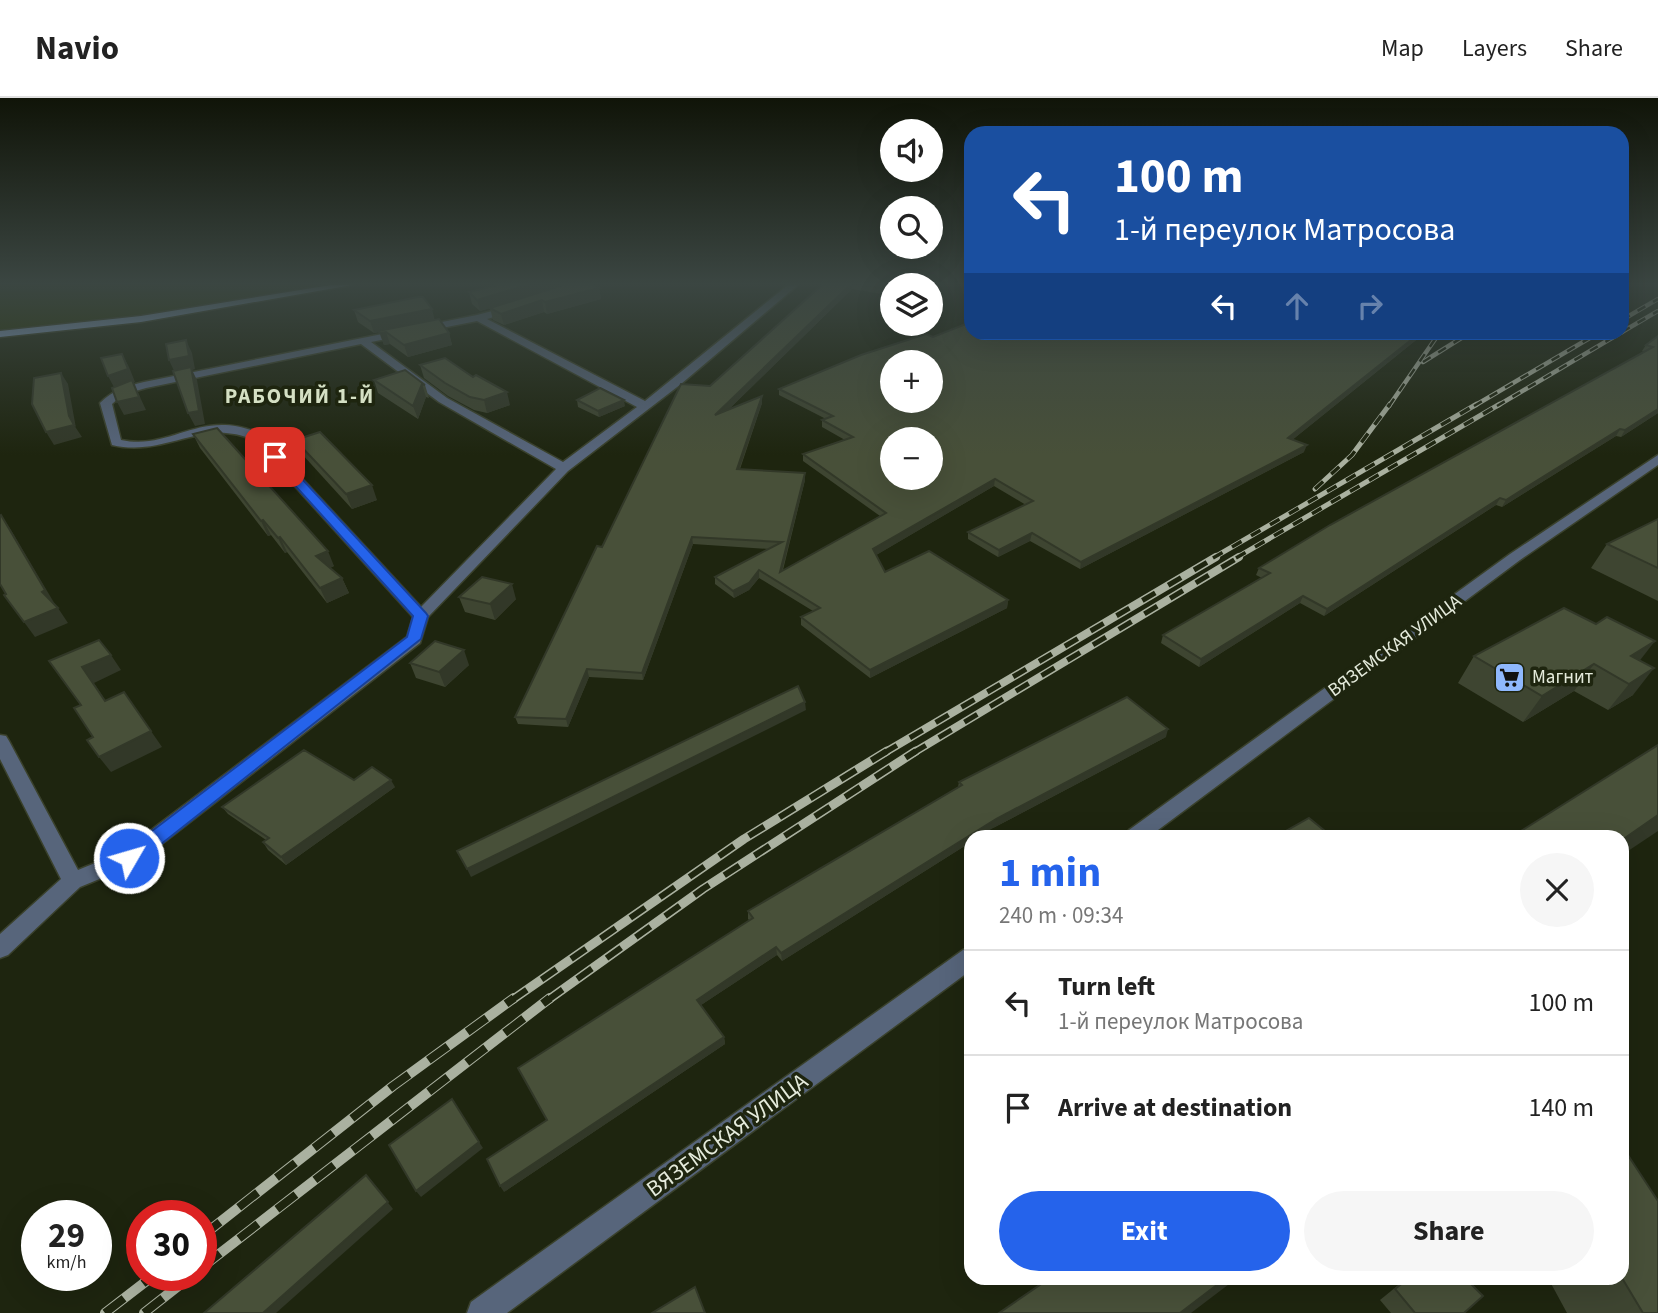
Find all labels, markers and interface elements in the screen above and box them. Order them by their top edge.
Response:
text: Navio [35,25,119,72]
text: Map [1381,31,1424,66]
text: Layers [1462,31,1527,66]
text: Share [1565,31,1623,66]
map controls [880,119,943,490]
button: sound [880,119,943,182]
text: 100 m [1114,142,1243,212]
icon: left [999,154,1090,245]
button: search [880,196,943,259]
text: 1-й переулок Матросова [1114,207,1455,253]
button: layers [880,273,943,336]
icon: left [1205,287,1243,325]
icon: ahead [1278,287,1316,325]
icon: right [1351,287,1389,325]
button: + [880,350,943,413]
district label: РАБОЧИЙ 1‑Й [225,381,375,411]
pin [245,427,305,487]
button: − [880,427,943,490]
icon: arrive [256,438,294,476]
street label: ВЯЗЕМСКАЯ УЛИЦА [1323,588,1468,704]
supermarket icon: Магнит [1492,660,1526,694]
place label: Магнит [1532,664,1594,691]
position arrow [92,821,166,895]
text: 1 min [999,843,1101,903]
button: close [1520,853,1594,927]
text: 240 m · 09:34 [999,899,1123,932]
text: Turn left [1058,968,1155,1005]
icon: left [999,984,1037,1022]
text: 100 m [1528,984,1594,1021]
text: 1-й переулок Матросова [1058,1005,1303,1038]
street label: ВЯЗЕМСКАЯ УЛИЦА [639,1065,815,1205]
icon: arrive [999,1089,1037,1127]
text: Arrive at destination [1058,1089,1292,1126]
text: 140 m [1528,1089,1594,1126]
button: Exit [999,1191,1290,1271]
button: Share [1304,1191,1594,1271]
speed limit sign: 30 [126,1200,217,1291]
text: 29 [48,1211,85,1261]
text: km/h [47,1250,86,1275]

